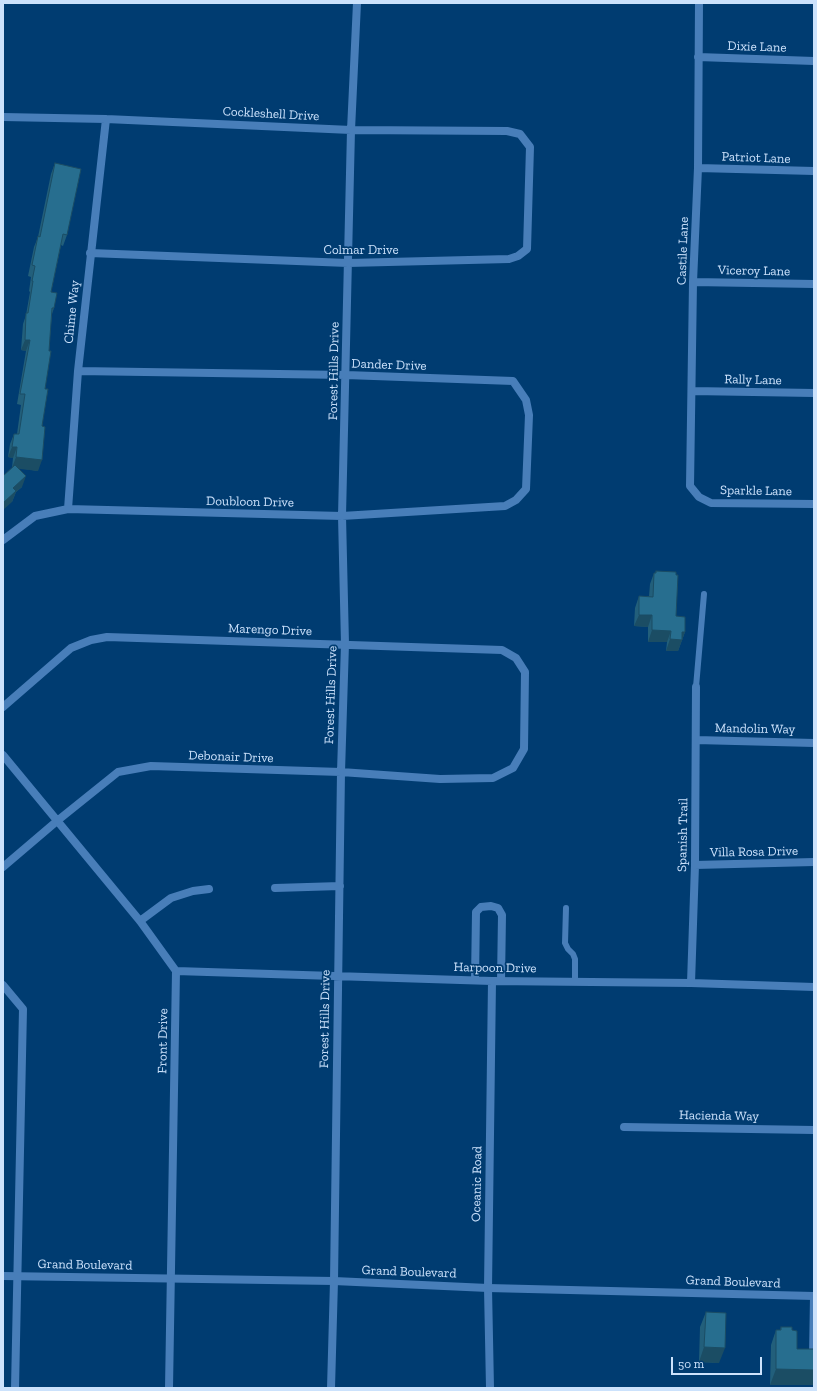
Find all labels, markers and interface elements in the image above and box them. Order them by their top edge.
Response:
street label: Dixie Lane [727,38,787,56]
street label: Cockleshell Drive [222,104,320,124]
street label: Patriot Lane [721,149,791,167]
street label: Castile Lane [674,217,692,285]
street label: Colmar Drive [323,242,399,258]
street label: Viceroy Lane [718,263,790,279]
street label: Chime Way [61,279,83,345]
street label: Forest Hills Drive [325,322,343,420]
street label: Dander Drive [351,356,427,374]
street label: Rally Lane [724,372,782,388]
street label: Sparkle Lane [720,483,792,499]
street label: Doubloon Drive [206,493,294,511]
street label: Marengo Drive [228,621,312,639]
street label: Forest Hills Drive [321,646,341,744]
street label: Mandolin Way [715,720,795,738]
street label: Debonair Drive [188,748,274,766]
street label: Spanish Trail [675,798,691,872]
street label: Villa Rosa Drive [710,843,798,861]
street label: Harpoon Drive [453,959,537,977]
street label: Forest Hills Drive [316,970,334,1068]
street label: Front Drive [155,1008,171,1074]
street label: Hacienda Way [679,1108,759,1124]
street label: Oceanic Road [469,1146,485,1222]
street label: Grand Boulevard [37,1256,133,1274]
street label: Grand Boulevard [361,1263,457,1281]
street label: Grand Boulevard [685,1273,781,1291]
scale bar [673,1349,764,1375]
text: 50 m [678,1357,704,1371]

